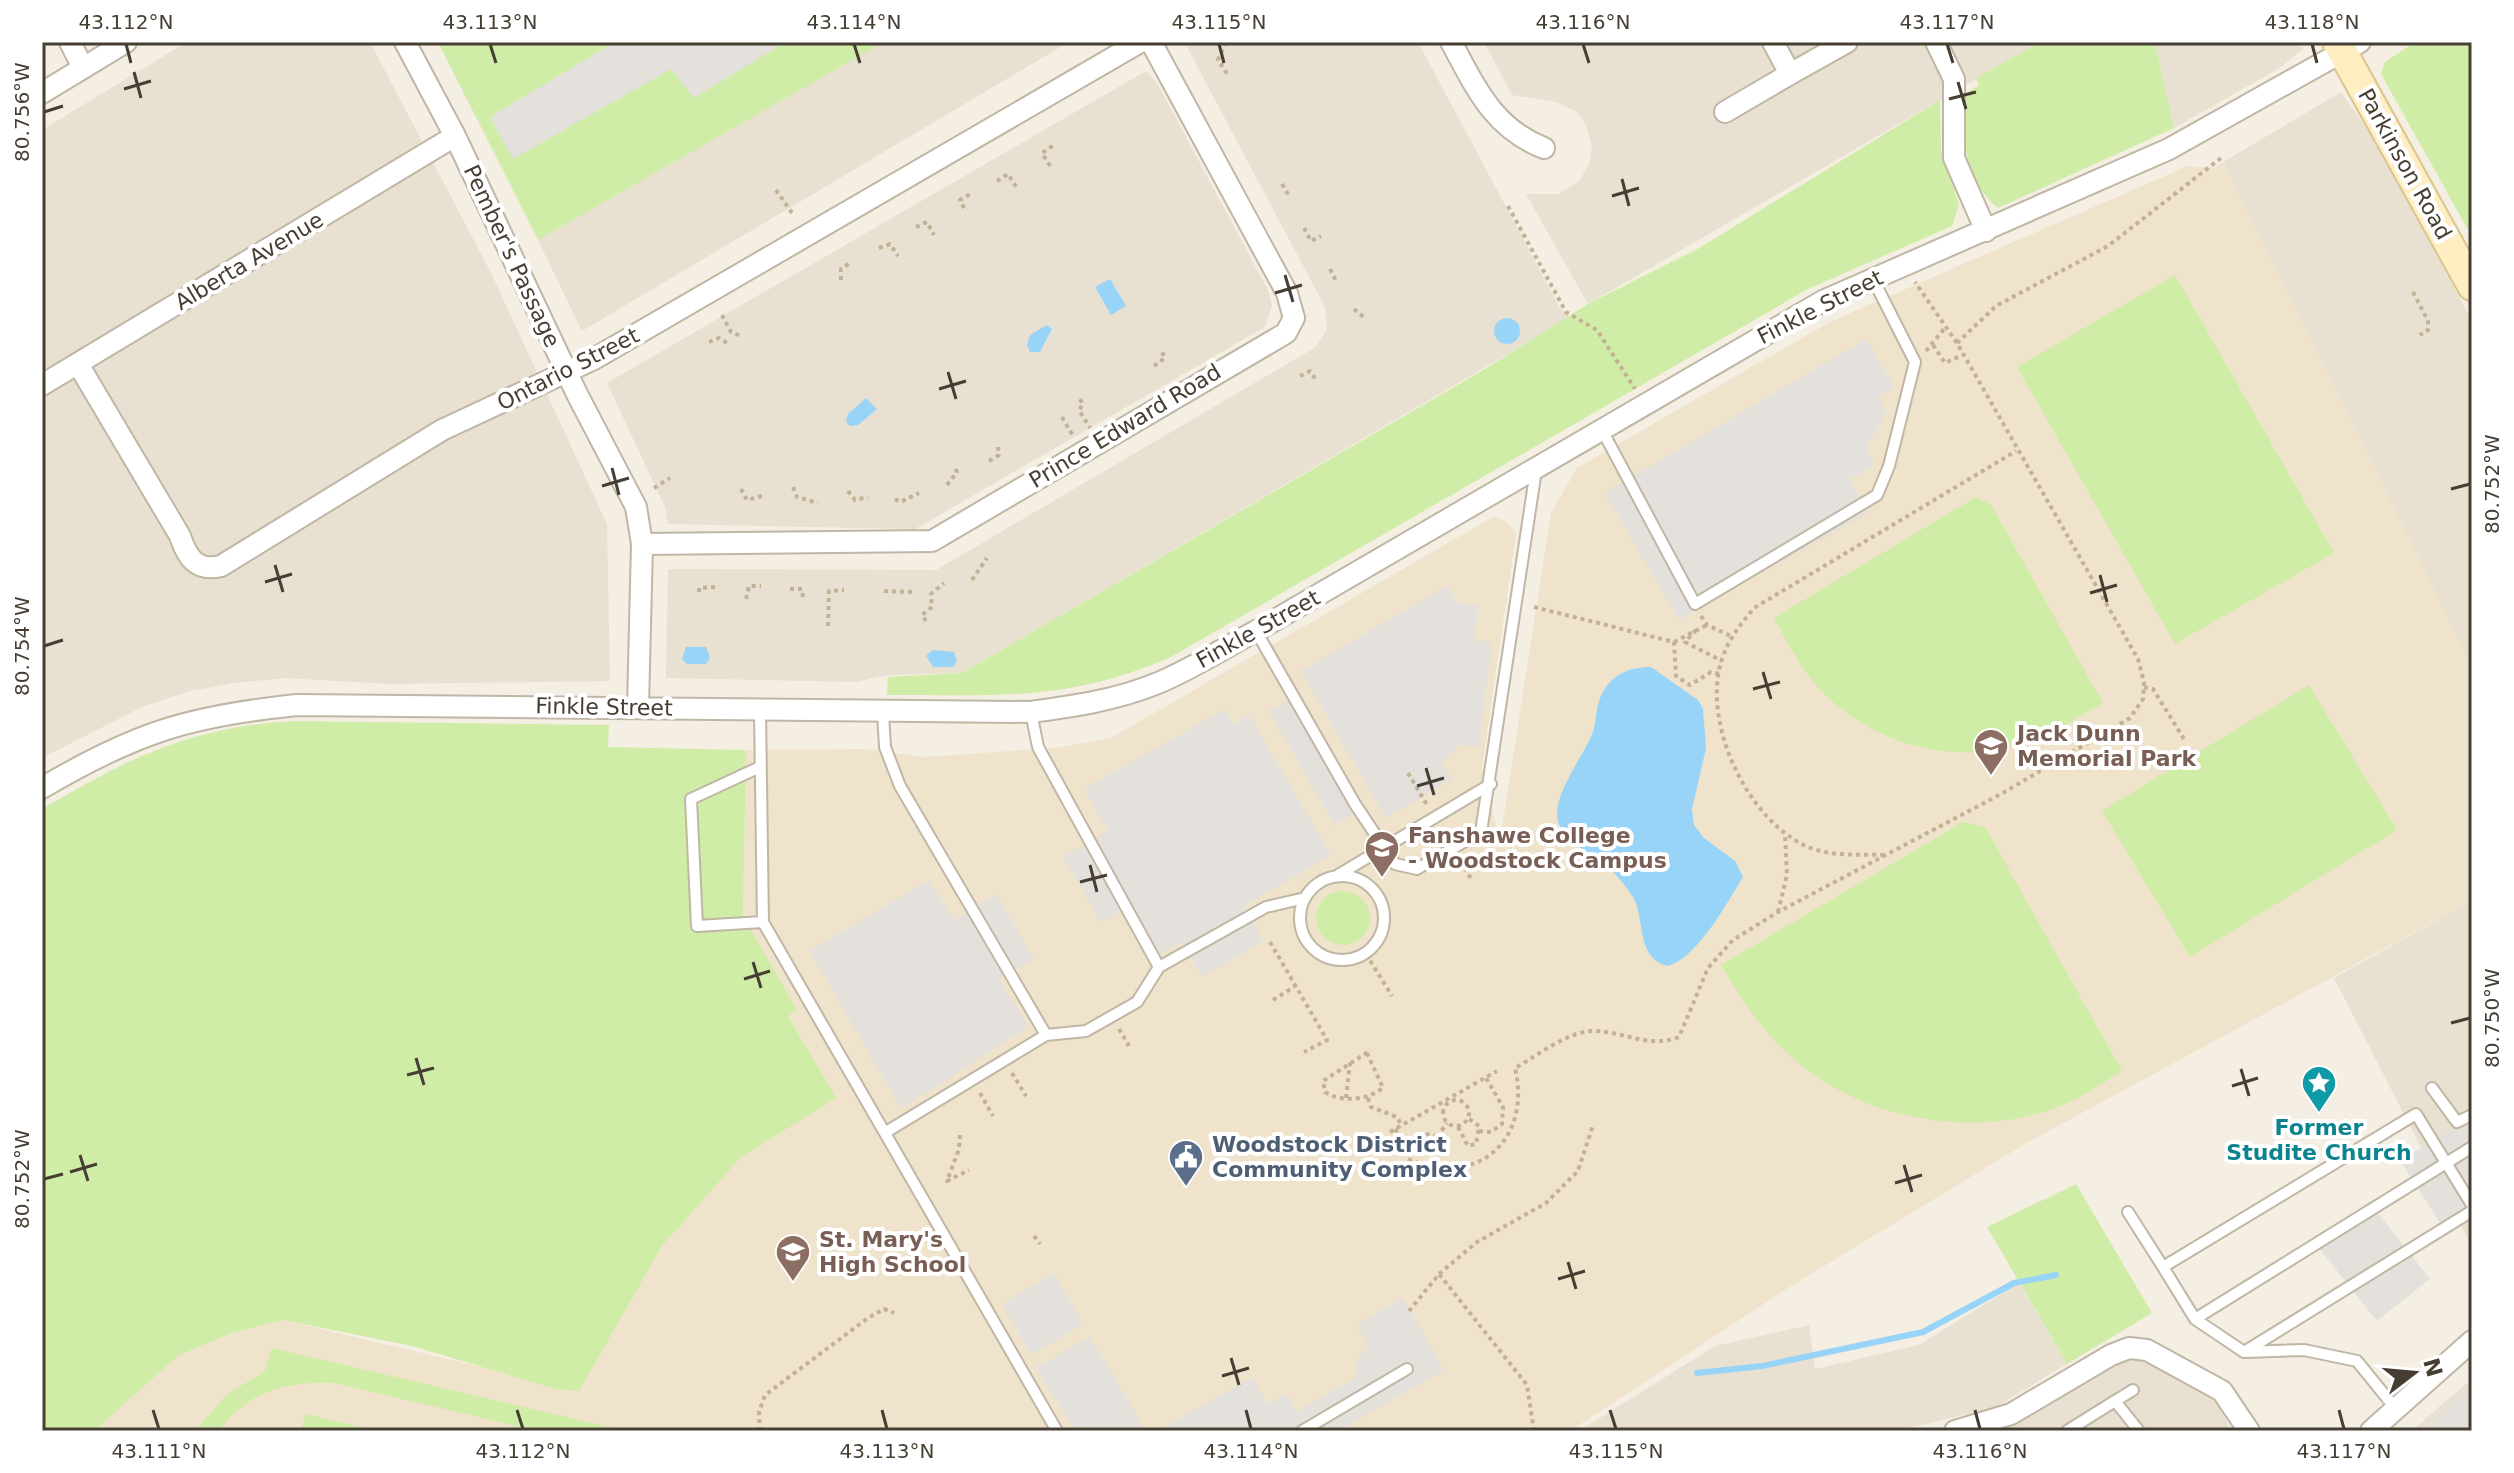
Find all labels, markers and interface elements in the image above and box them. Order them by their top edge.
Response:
text: 43.112°N [79,10,173,34]
text: 43.113°N [443,10,537,34]
text: 43.114°N [807,10,901,34]
text: 43.115°N [1172,10,1266,34]
text: 43.116°N [1536,10,1630,34]
text: 43.117°N [1900,10,1994,34]
text: 43.118°N [2265,10,2359,34]
text: 80.756°W [10,62,34,162]
street label: Parkinson Road [2353,84,2457,244]
street label: Pember's Passage [459,161,565,351]
street label: Alberta Avenue [170,207,328,315]
street label: Finkle Street [1753,265,1887,349]
street label: Ontario Street [493,322,643,416]
street label: Prince Edward Road [1025,359,1225,493]
text: 80.752°W [2480,434,2504,534]
street label: Finkle Street [1192,585,1324,673]
text: 80.754°W [10,596,34,696]
street label: Finkle Street [535,693,673,721]
place label: Jack Dunn Memorial Park [2015,721,2198,771]
school or university icon: Jack Dunn Memorial Park [1972,727,2010,777]
place label: Fanshawe College - Woodstock Campus [1408,823,1667,873]
school or university icon: Fanshawe College - Woodstock Campus [1363,829,1401,879]
text: 80.750°W [2480,968,2504,1068]
place icon: Former Studite Church [2300,1064,2338,1114]
place label: Former Studite Church [2226,1115,2412,1165]
text: 80.752°W [10,1129,34,1229]
place label: Woodstock District Community Complex [1212,1132,1467,1182]
public building icon: Woodstock District Community Complex [1167,1138,1205,1188]
place label: St. Mary's High School [819,1227,966,1277]
school or university icon: St. Mary's High School [774,1233,812,1283]
north arrow [2374,1333,2454,1413]
text: N [2418,1355,2447,1380]
text: 43.111°N [112,1439,206,1463]
text: 43.112°N [476,1439,570,1463]
text: 43.113°N [840,1439,934,1463]
text: 43.114°N [1204,1439,1298,1463]
text: 43.115°N [1569,1439,1663,1463]
text: 43.116°N [1933,1439,2027,1463]
text: 43.117°N [2297,1439,2391,1463]

